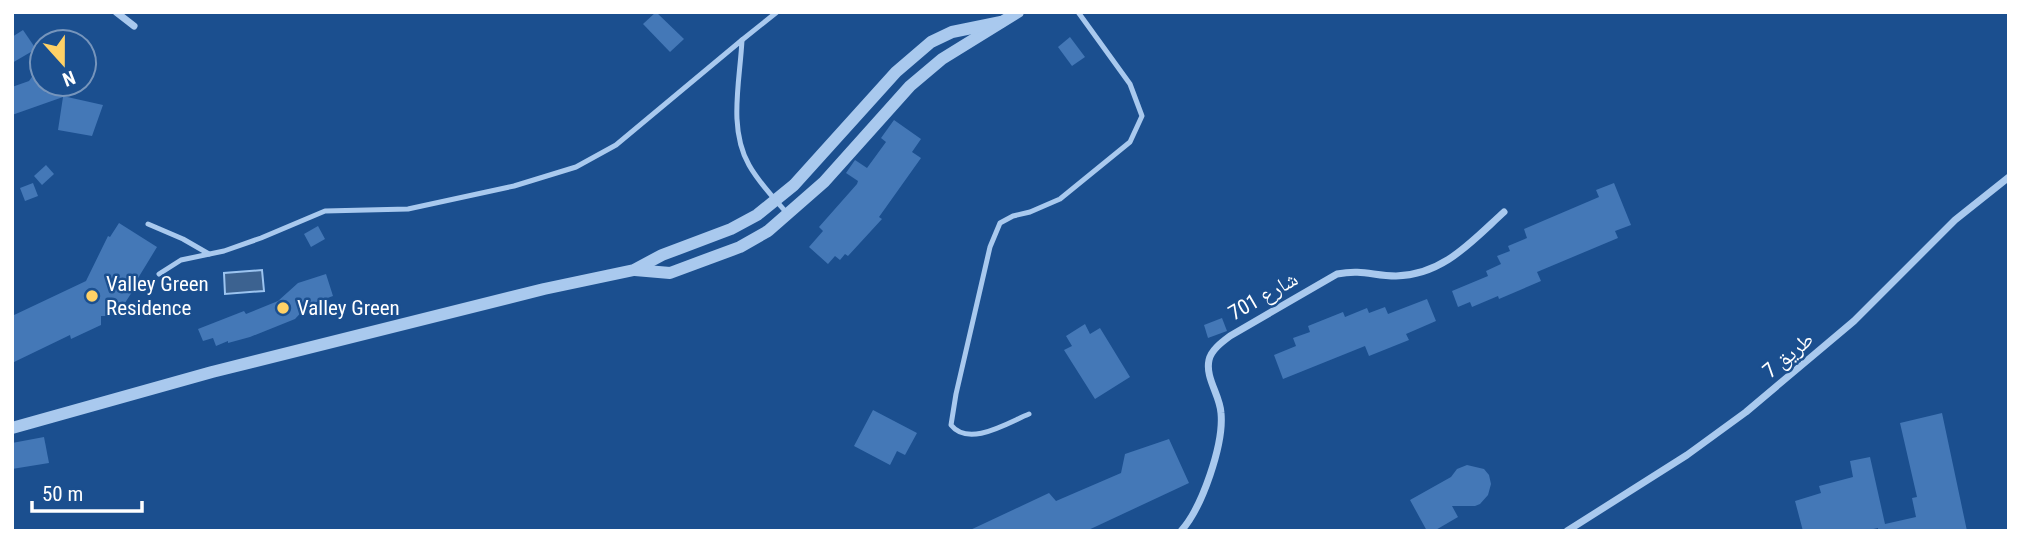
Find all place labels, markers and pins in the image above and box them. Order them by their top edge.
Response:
place label: Valley Green Residence [106,272,209,320]
marker: Valley Green Residence [84,288,100,304]
place label: Valley Green [297,296,400,320]
marker: Valley Green [275,300,291,316]

